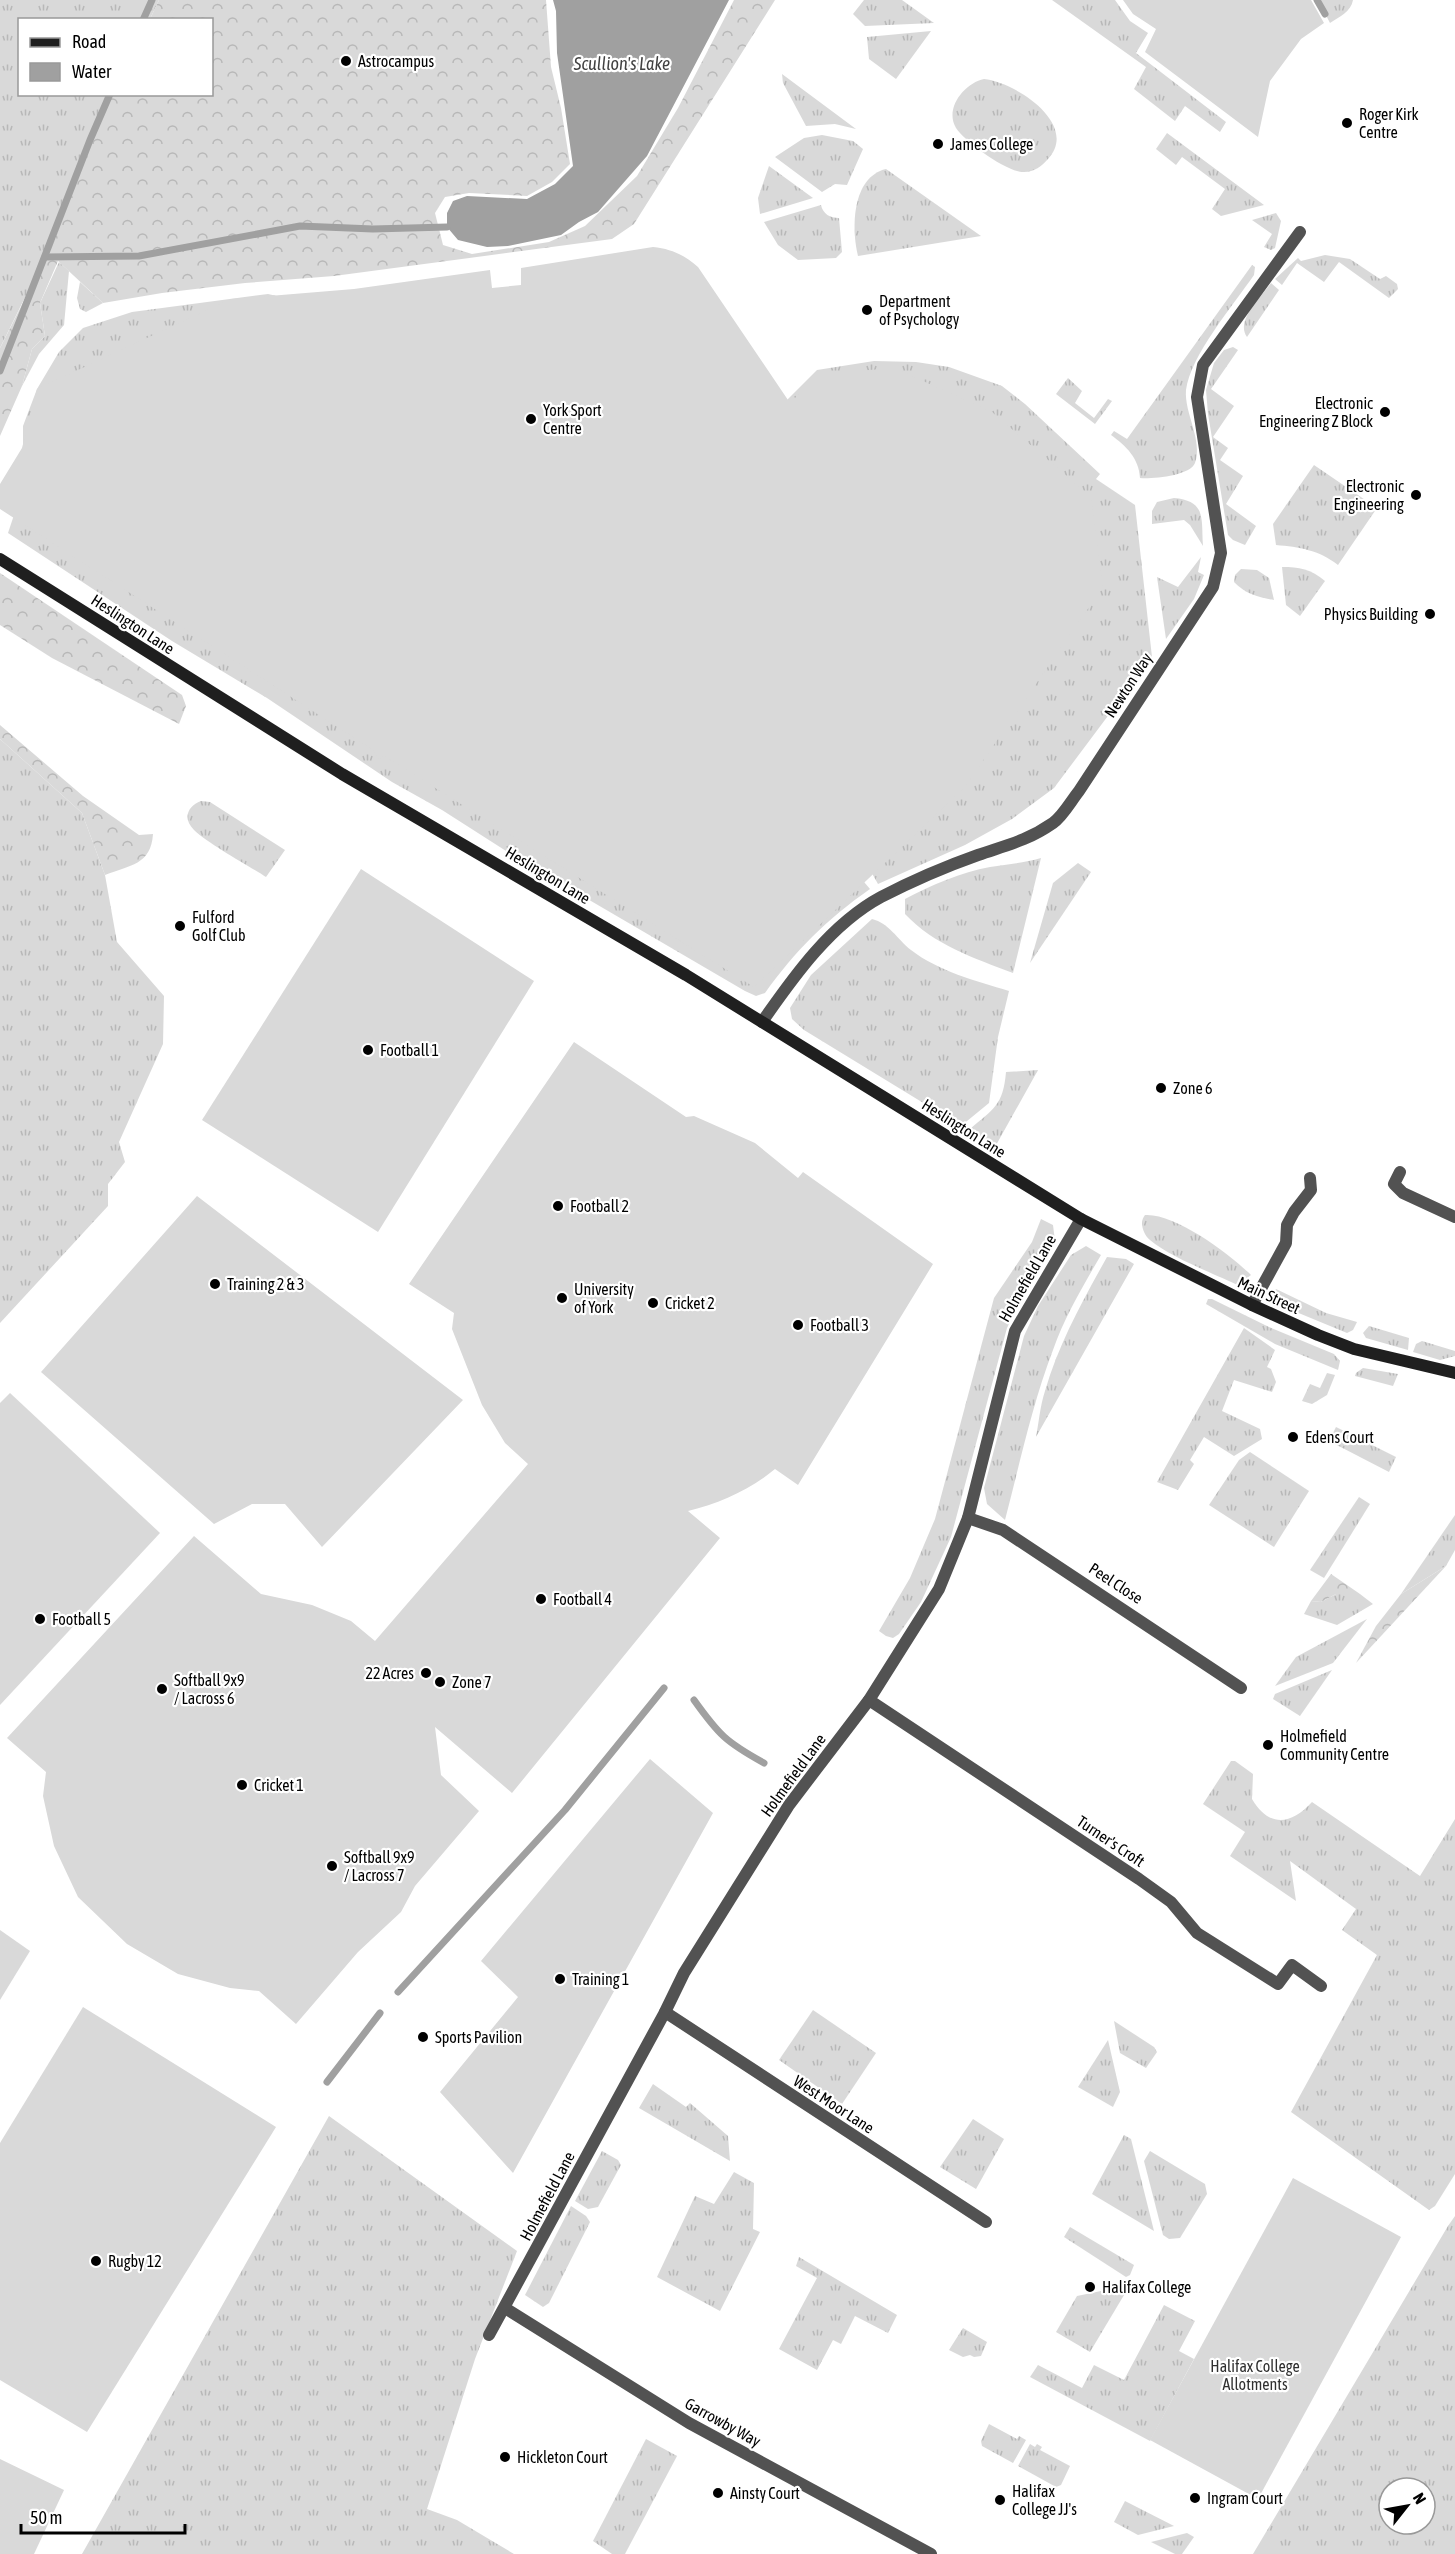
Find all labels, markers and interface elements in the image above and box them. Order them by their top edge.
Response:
legend [18,18,213,96]
text: Road [72,31,106,52]
place label: Astrocampus [358,52,435,71]
water label: Scullion's Lake [573,53,670,74]
marker: Astrocampus [339,54,353,68]
text: Water [72,61,112,82]
place label: Roger Kirk Centre [1359,105,1419,141]
marker: Roger Kirk Centre [1340,116,1354,130]
place label: James College [950,135,1033,154]
marker: James College [931,137,945,151]
place label: Department of Psychology [879,292,960,329]
marker: Department of Psychology [860,303,874,317]
place label: Electronic Engineering Z Block [1259,394,1373,431]
place label: York Sport Centre [543,401,602,437]
marker: Electronic Engineering Z Block [1378,405,1392,419]
marker: York Sport Centre [524,412,538,426]
place label: Electronic Engineering [1334,477,1404,514]
marker: Electronic Engineering [1409,488,1423,502]
street label: Heslington Lane [88,590,178,658]
place label: Physics Building [1324,605,1418,624]
marker: Physics Building [1423,607,1437,621]
street label: Newton Way [1101,649,1157,721]
street label: Heslington Lane [502,843,594,908]
place label: Fulford Golf Club [192,908,246,944]
marker: Fulford Golf Club [173,919,187,933]
place label: Football 1 [380,1041,439,1059]
marker: Football 1 [361,1043,375,1057]
place label: Zone 6 [1173,1079,1212,1097]
marker: Zone 6 [1154,1081,1168,1095]
street label: Heslington Lane [918,1095,1009,1162]
place label: Football 2 [570,1197,629,1215]
marker: Football 2 [551,1199,565,1213]
street label: Holmefield Lane [995,1231,1059,1325]
street label: Main Street [1235,1273,1303,1317]
place label: Training 2 & 3 [227,1275,305,1294]
marker: Training 2 & 3 [208,1277,222,1291]
place label: University of York [574,1280,634,1316]
marker: University of York [555,1291,569,1305]
place label: Cricket 2 [665,1294,715,1312]
marker: Cricket 2 [646,1296,660,1310]
place label: Football 3 [810,1316,869,1334]
marker: Football 3 [791,1318,805,1332]
place label: Edens Court [1305,1428,1374,1446]
marker: Edens Court [1286,1430,1300,1444]
street label: Peel Close [1086,1559,1146,1607]
place label: Football 4 [553,1590,612,1608]
marker: Football 4 [534,1592,548,1606]
place label: Football 5 [52,1610,111,1628]
marker: Football 5 [33,1612,47,1626]
place label: 22 Acres [365,1664,414,1682]
marker: 22 Acres [419,1666,433,1680]
place label: Softball 9x9 / Lacross 6 [174,1671,244,1707]
place label: Zone 7 [452,1673,491,1691]
marker: Zone 7 [433,1675,447,1689]
marker: Softball 9x9 / Lacross 6 [155,1682,169,1696]
place label: Holmefield Community Centre [1280,1727,1389,1764]
street label: Holmefield Lane [757,1730,829,1820]
marker: Holmefield Community Centre [1261,1738,1275,1752]
place label: Cricket 1 [254,1776,304,1794]
marker: Cricket 1 [235,1778,249,1792]
street label: Turner's Croft [1074,1812,1148,1870]
place label: Softball 9x9 / Lacross 7 [344,1848,414,1884]
marker: Softball 9x9 / Lacross 7 [325,1859,339,1873]
place label: Training 1 [572,1970,629,1989]
marker: Training 1 [553,1972,567,1986]
place label: Sports Pavilion [435,2028,522,2047]
marker: Sports Pavilion [416,2030,430,2044]
street label: West Moor Lane [790,2071,878,2137]
street label: Holmefield Lane [516,2149,578,2243]
place label: Rugby 12 [108,2252,162,2271]
marker: Rugby 12 [89,2254,103,2268]
place label: Halifax College [1102,2278,1191,2297]
marker: Halifax College [1083,2280,1097,2294]
park label: Halifax College Allotments [1210,2357,1300,2393]
street label: Garrowby Way [682,2394,764,2451]
place label: Hickleton Court [517,2448,608,2466]
marker: Hickleton Court [498,2450,512,2464]
north arrow [1377,2476,1437,2536]
place label: Halifax College JJ's [1012,2482,1077,2519]
place label: Ainsty Court [730,2484,800,2503]
marker: Ainsty Court [711,2486,725,2500]
place label: Ingram Court [1207,2489,1283,2508]
text: N [1410,2490,1430,2507]
marker: Ingram Court [1188,2491,1202,2505]
marker: Halifax College JJ's [993,2493,1007,2507]
scale bar [21,2497,184,2535]
text: 50 m [30,2507,62,2528]

